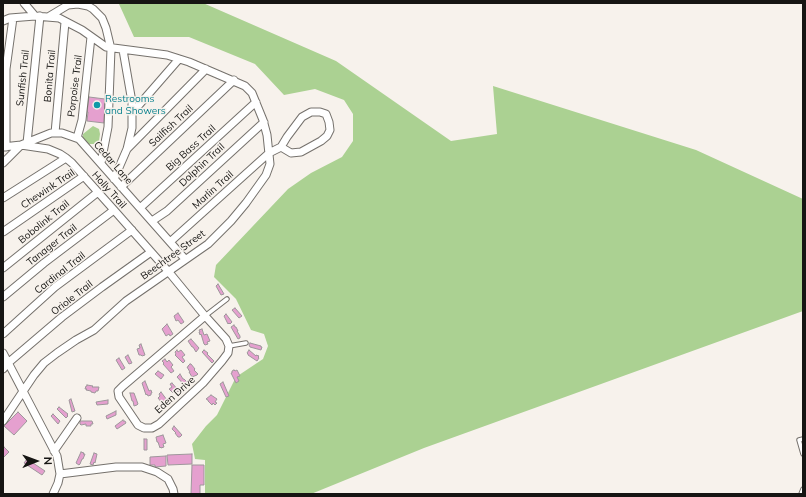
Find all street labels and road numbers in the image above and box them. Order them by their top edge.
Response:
street label: Sunfish Trail [14,49,32,107]
street label: Bonita Trail [42,49,58,103]
street label: Porpoise Trail [65,54,85,118]
street label: Sailfish Trail [147,103,195,149]
street label: Big Bass Trail [164,123,218,173]
street label: Cedar Lane [91,139,135,187]
street label: Dolphin Trail [177,141,227,189]
street label: Chewink Trail [19,167,77,211]
street label: Marlin Trail [190,168,236,212]
street label: Holly Trail [89,169,129,211]
street label: Bobolink Trail [16,198,72,246]
street label: Tanager Trail [24,222,80,268]
street label: Beechtree Street [138,228,208,282]
street label: Cardinal Trail [32,249,88,297]
street label: Oriole Trail [49,278,95,318]
street label: Eden Drive [152,374,198,416]

